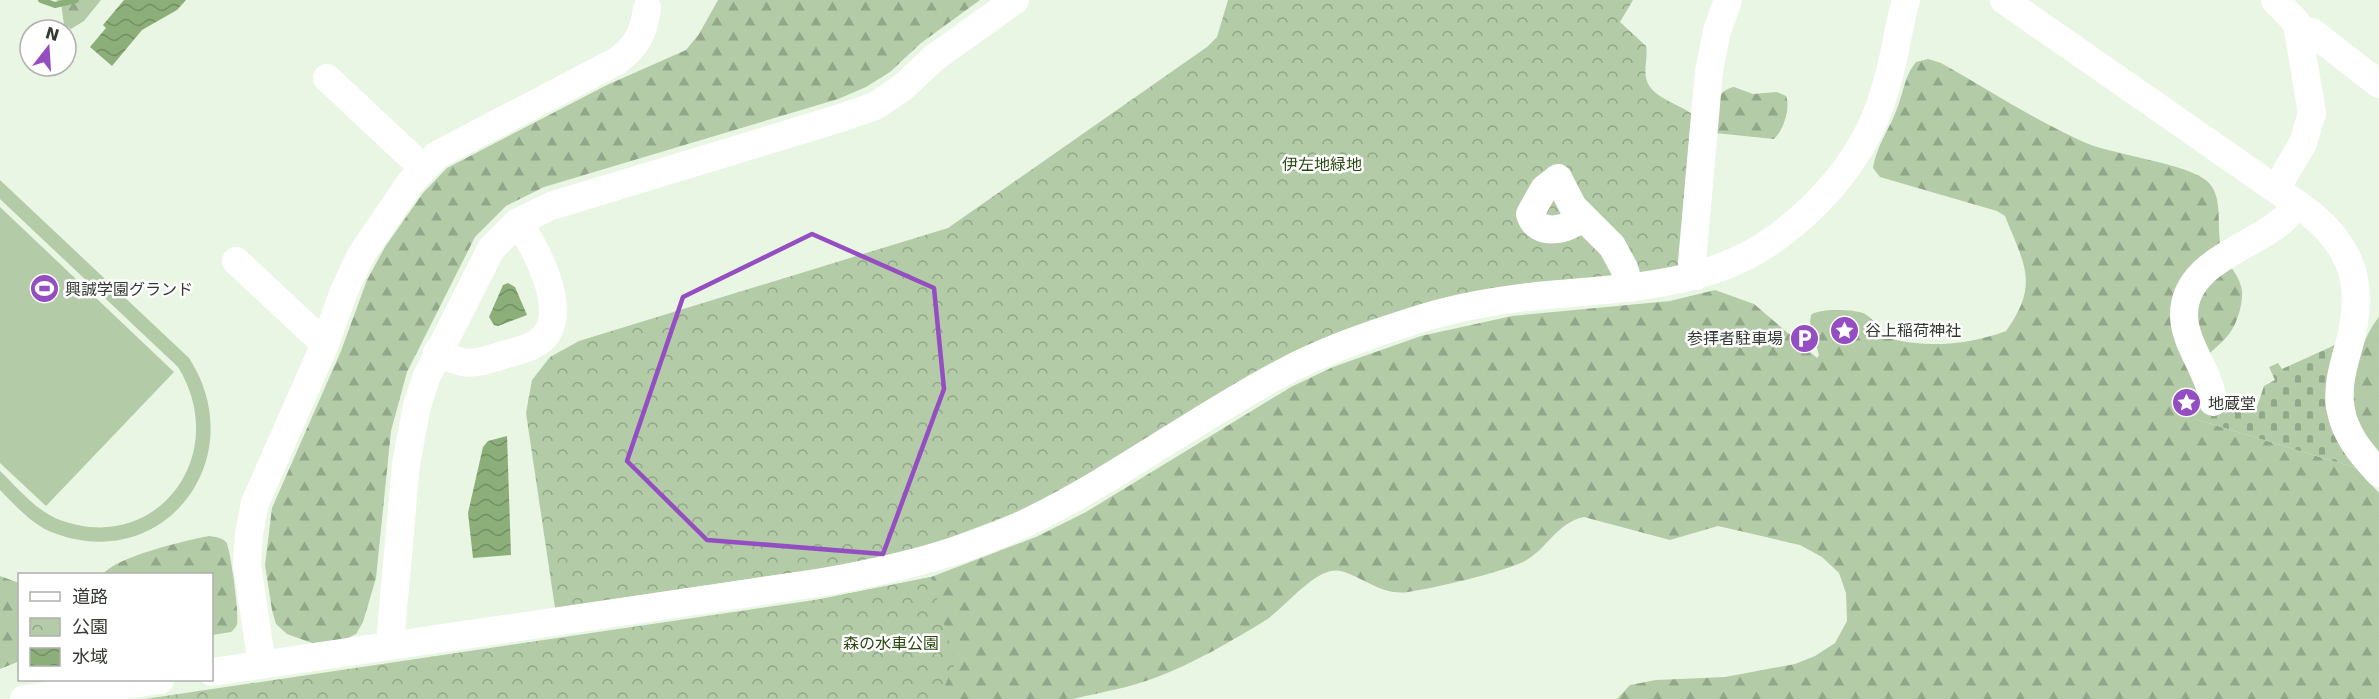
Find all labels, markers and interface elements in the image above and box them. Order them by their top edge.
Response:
north arrow [18,18,78,78]
text: N [43,23,61,45]
park label: 伊左地緑地 [1282,155,1362,174]
sports icon: 興誠学園グランド [28,273,60,305]
place label: 興誠学園グランド [65,280,193,299]
place icon: 谷上稲荷神社 [1828,314,1860,346]
place label: 谷上稲荷神社 [1865,321,1961,340]
parking icon: 参拝者駐車場 [1788,322,1820,354]
place label: 参拝者駐車場 [1687,329,1783,348]
place icon: 地蔵堂 [2171,387,2203,419]
place label: 地蔵堂 [2208,394,2256,413]
legend [18,573,213,681]
text: 道路 [72,586,108,607]
text: 公園 [72,616,108,637]
park label: 森の水車公園 [843,634,939,653]
text: 水域 [72,646,108,667]

